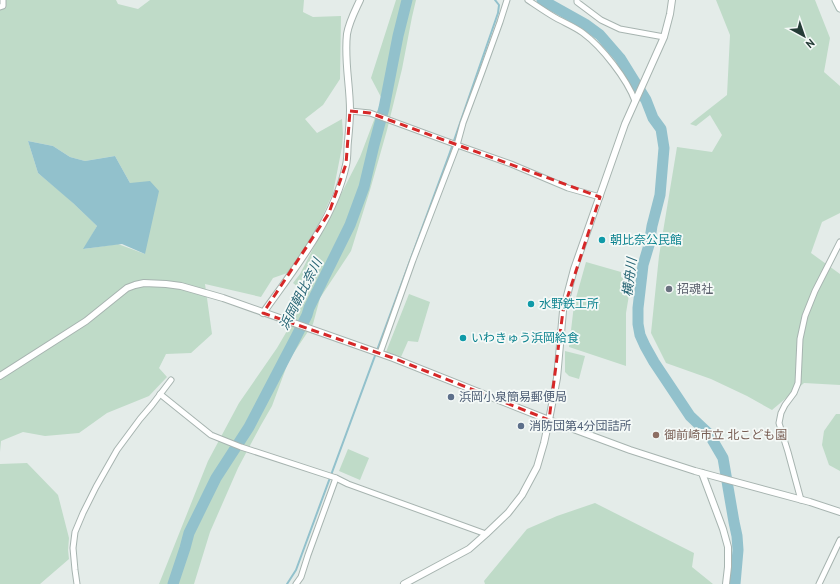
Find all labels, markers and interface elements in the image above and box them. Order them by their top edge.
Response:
north arrow [784,16,824,56]
text: N [803,36,818,51]
place label: 朝比奈公民館 [610,232,682,247]
marker: 朝比奈公民館 [597,235,607,245]
water label: 浜岡朝比奈川 [275,254,327,333]
water label: 横舟川 [619,255,641,297]
place label: 招魂社 [677,281,713,296]
marker: 招魂社 [664,284,674,294]
place label: 水野鉄工所 [539,296,599,311]
marker: 水野鉄工所 [526,299,536,309]
place label: いわきゅう浜岡給食 [471,330,579,345]
marker: いわきゅう浜岡給食 [458,333,468,343]
place label: 浜岡小泉簡易郵便局 [459,389,567,404]
marker: 浜岡小泉簡易郵便局 [446,392,456,402]
place label: 消防団第4分団詰所 [529,418,632,433]
marker: 消防団第4分団詰所 [516,421,526,431]
place label: 御前崎市立 北こども園 [664,427,787,442]
marker: 御前崎市立 北こども園 [651,430,661,440]

